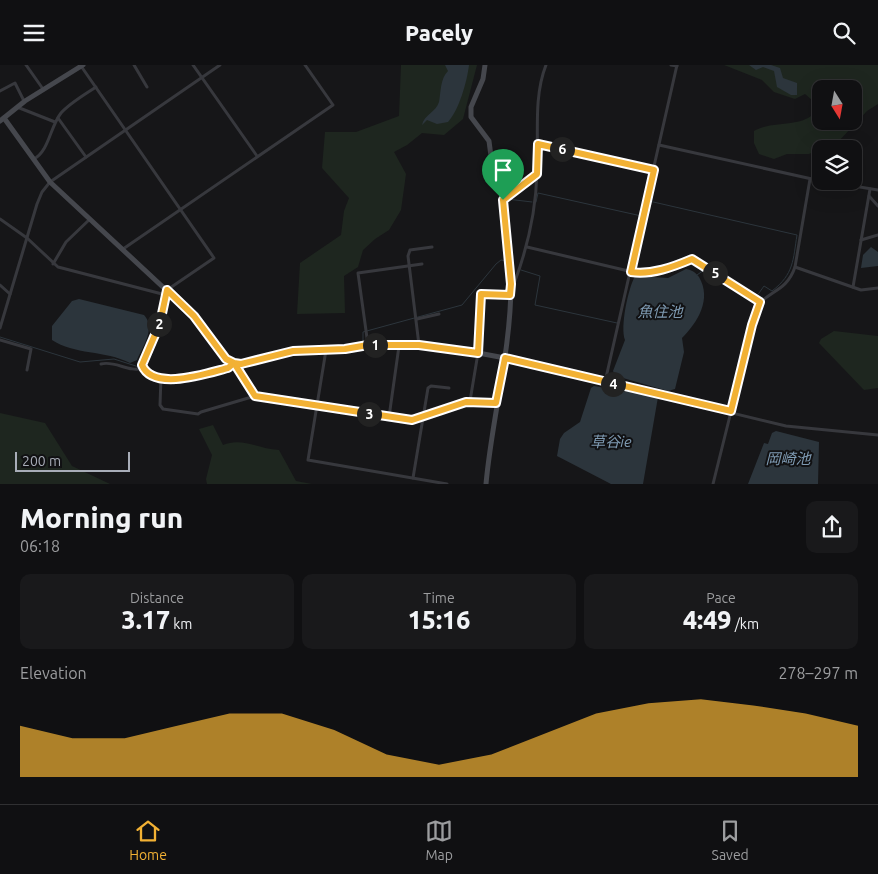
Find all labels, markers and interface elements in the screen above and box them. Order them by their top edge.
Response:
icon: menu [20,19,48,47]
icon: search [830,19,858,47]
text: Pacely [405,20,473,45]
north arrow [812,80,862,130]
map controls [812,80,862,190]
pin: 6 [550,137,574,161]
button: layers [812,140,862,190]
text: 6 [559,141,566,157]
pin [482,149,524,200]
icon: arrive [489,156,517,184]
pin: 5 [702,261,728,285]
text: 5 [712,265,719,281]
water label: 魚住池 [637,303,684,320]
pin: 2 [146,311,172,337]
text: 2 [156,316,163,332]
pin: 1 [362,333,388,357]
text: 1 [372,337,379,353]
pin: 4 [600,371,626,397]
text: 4 [610,376,617,392]
pin: 3 [356,401,382,427]
text: 3 [366,406,373,422]
water label: 草谷ie [590,433,632,450]
scale bar [15,449,130,472]
water label: 岡崎池 [765,450,812,467]
text: 200 m [22,453,61,469]
button: share [806,501,858,553]
text: Morning run [20,502,183,533]
text: 06:18 [20,537,60,555]
text: Distance [130,590,184,606]
text: Time [423,590,455,606]
text: Pace [706,590,736,606]
text: 3.17 [122,606,170,634]
text: 15:16 [408,606,470,634]
text: 4:49 [683,606,731,634]
text: km [170,616,192,632]
text: /km [731,616,759,632]
text: Elevation [20,664,87,682]
text: 278–297 m [778,664,858,682]
tab: Home [129,817,167,863]
tab: Map [425,817,453,863]
tab: Saved [712,817,749,863]

